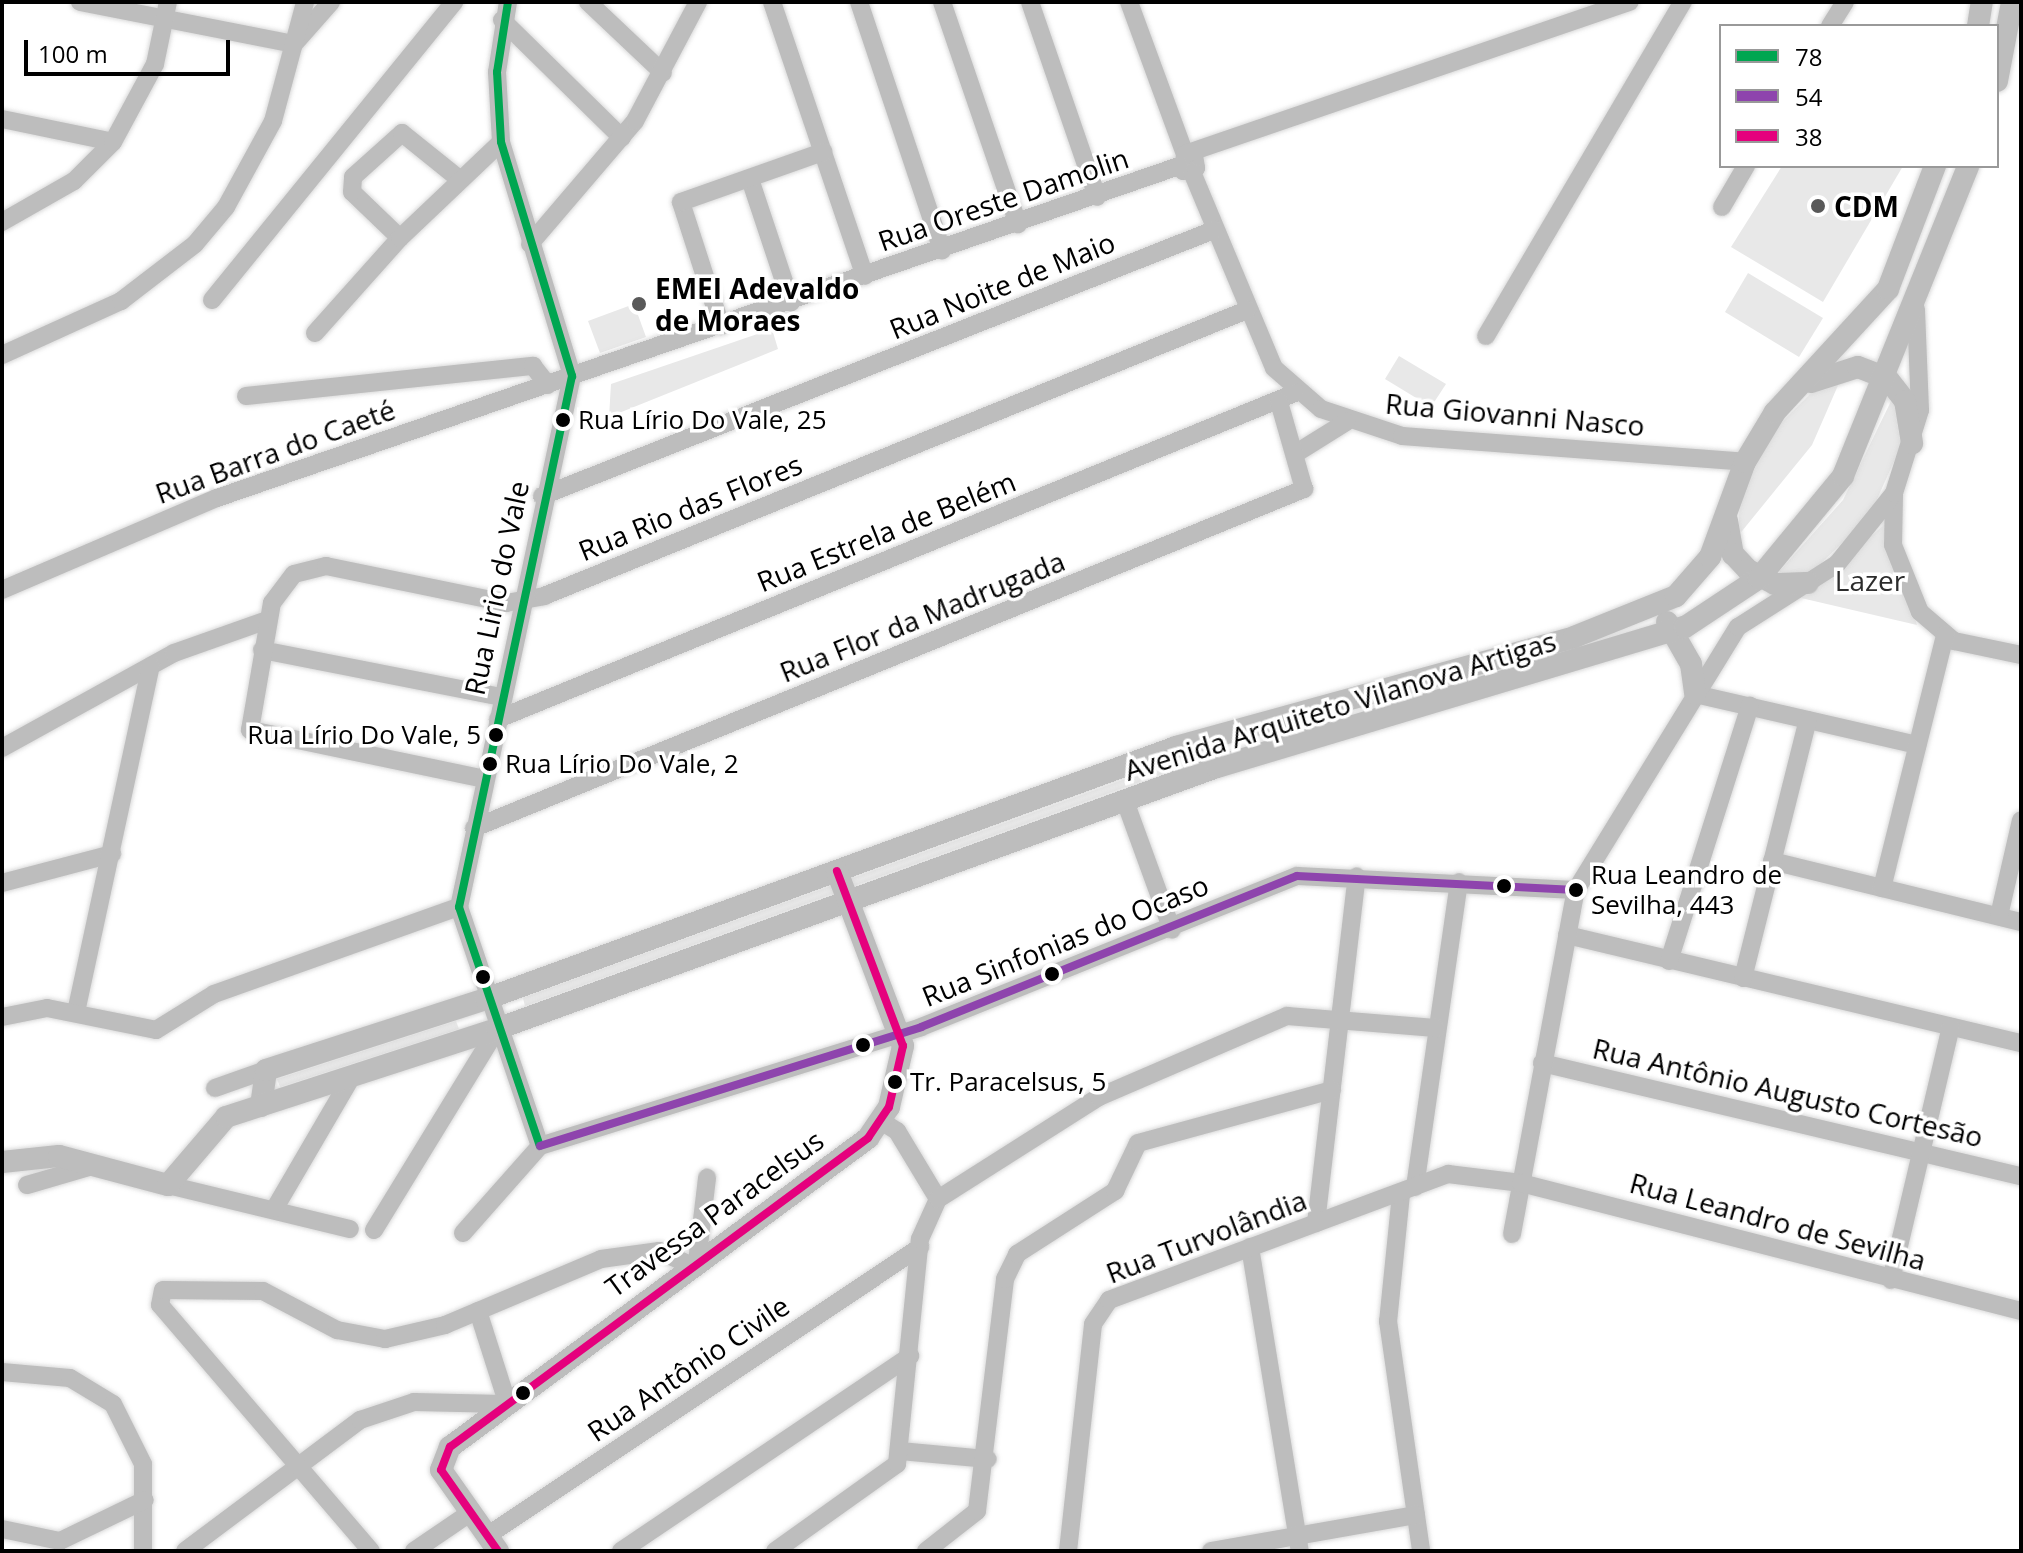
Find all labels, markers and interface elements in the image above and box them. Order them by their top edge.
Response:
scale bar [28,24,234,74]
legend [1719,24,1999,168]
text: 100 m [38,37,108,70]
text: 78 [1795,40,1822,73]
text: 54 [1795,80,1822,113]
text: 38 [1795,120,1822,153]
street label: Rua Oreste Damolin [873,140,1133,258]
place label: CDM [1834,189,1899,223]
marker: CDM [1809,197,1827,215]
street label: Rua Noite de Maio [884,224,1120,346]
place label: EMEI Adevaldo de Moraes [655,271,859,337]
marker: EMEI Adevaldo de Moraes [630,295,648,313]
street label: Rua Giovanni Nasco [1384,386,1646,442]
street label: Rua Barra do Caeté [151,392,399,510]
place label: Rua Lírio Do Vale, 25 [578,404,826,436]
marker: Rua Lírio Do Vale, 25 [555,412,571,428]
street label: Rua Rio das Flores [573,447,807,567]
street label: Rua Estrela de Belém [752,464,1020,598]
street label: Rua Lirio do Vale [457,478,535,698]
street label: Rua Flor da Madrugada [775,543,1069,689]
park label: Lazer [1835,563,1905,597]
street label: Avenida Arquiteto Vilanova Artigas [1120,623,1560,787]
place label: Rua Lírio Do Vale, 5 [247,719,481,751]
marker: Rua Lírio Do Vale, 5 [488,727,504,743]
place label: Rua Lírio Do Vale, 2 [505,748,739,780]
marker: Rua Lírio Do Vale, 2 [482,756,498,772]
place label: Rua Leandro de Sevilha, 443 [1591,859,1782,920]
street label: Rua Sinfonias do Ocaso [917,867,1213,1013]
unlabelled marker [1496,878,1512,894]
marker: Rua Leandro de Sevilha, 443 [1568,882,1584,898]
unlabelled marker [1044,966,1060,982]
unlabelled marker [475,969,491,985]
street label: Rua Antônio Augusto Cortesão [1590,1031,1986,1153]
unlabelled marker [855,1037,871,1053]
place label: Tr. Paracelsus, 5 [910,1066,1106,1098]
marker: Tr. Paracelsus, 5 [887,1074,903,1090]
street label: Travessa Paracelsus [599,1123,829,1303]
street label: Rua Leandro de Sevilha [1626,1165,1930,1277]
street label: Rua Turvolândia [1101,1182,1311,1290]
street label: Rua Antônio Civile [581,1288,795,1448]
unlabelled marker [515,1385,531,1401]

